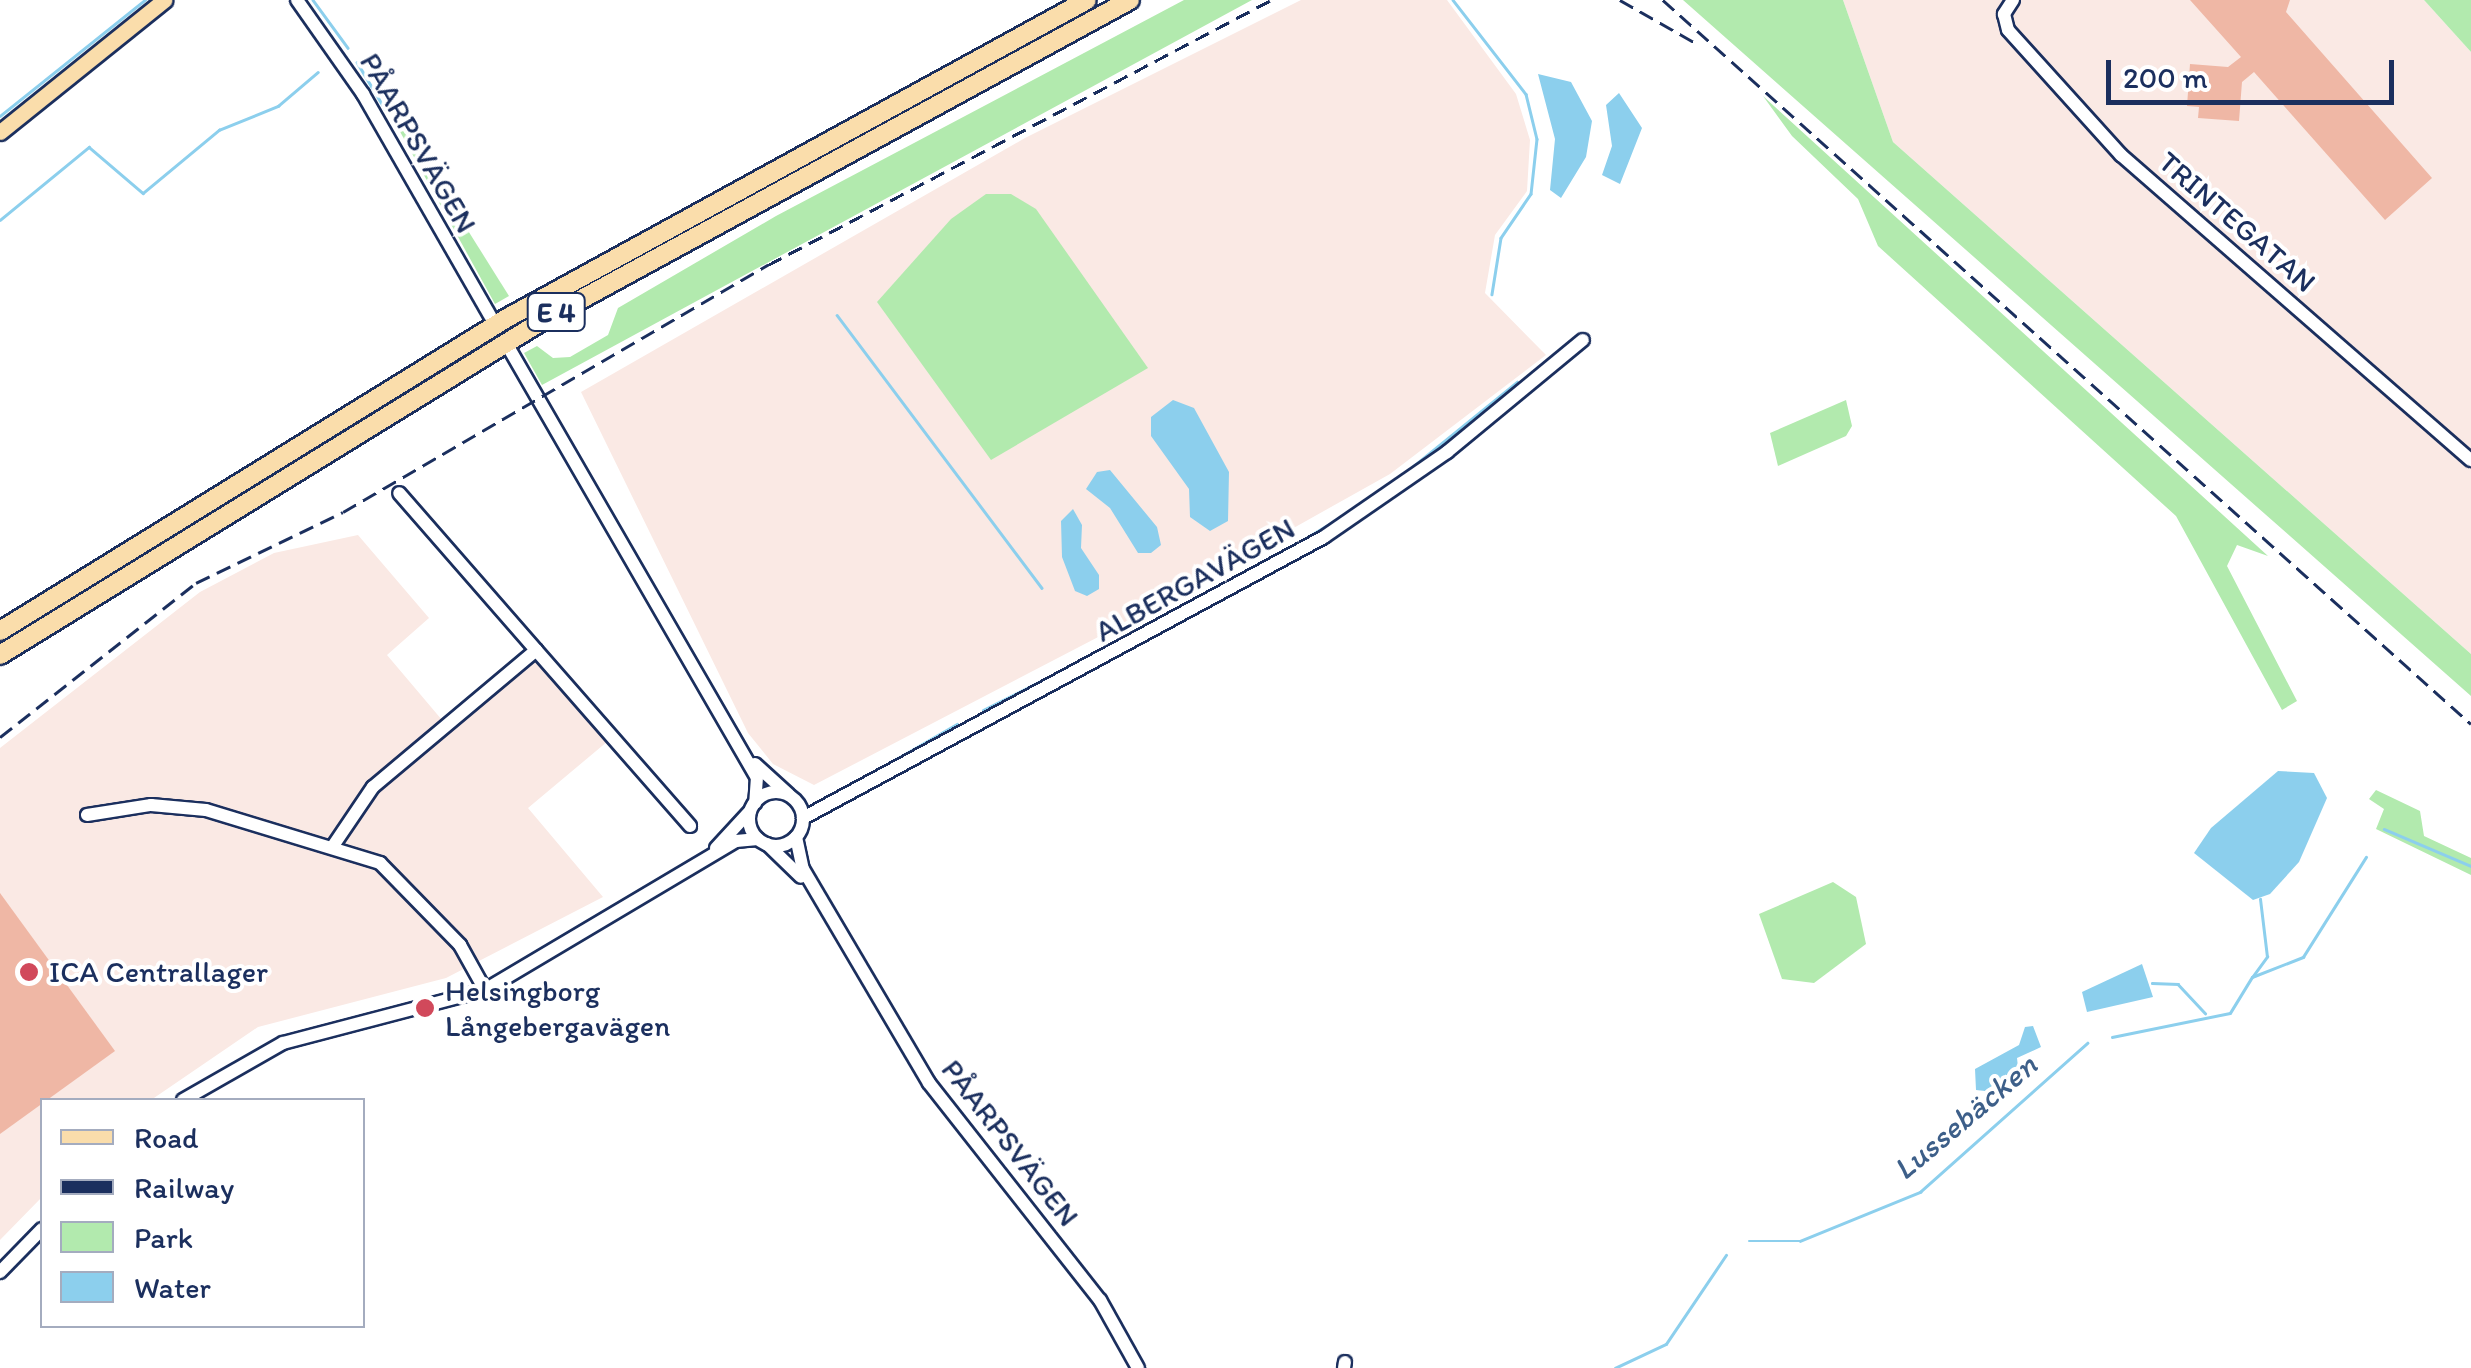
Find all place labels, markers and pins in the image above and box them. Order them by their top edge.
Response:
place label: ICA Centrallager [49,954,268,990]
marker: ICA Centrallager [18,961,40,983]
place label: Helsingborg Långebergavägen [445,973,670,1044]
marker: Helsingborg Långebergavägen [414,997,436,1019]

